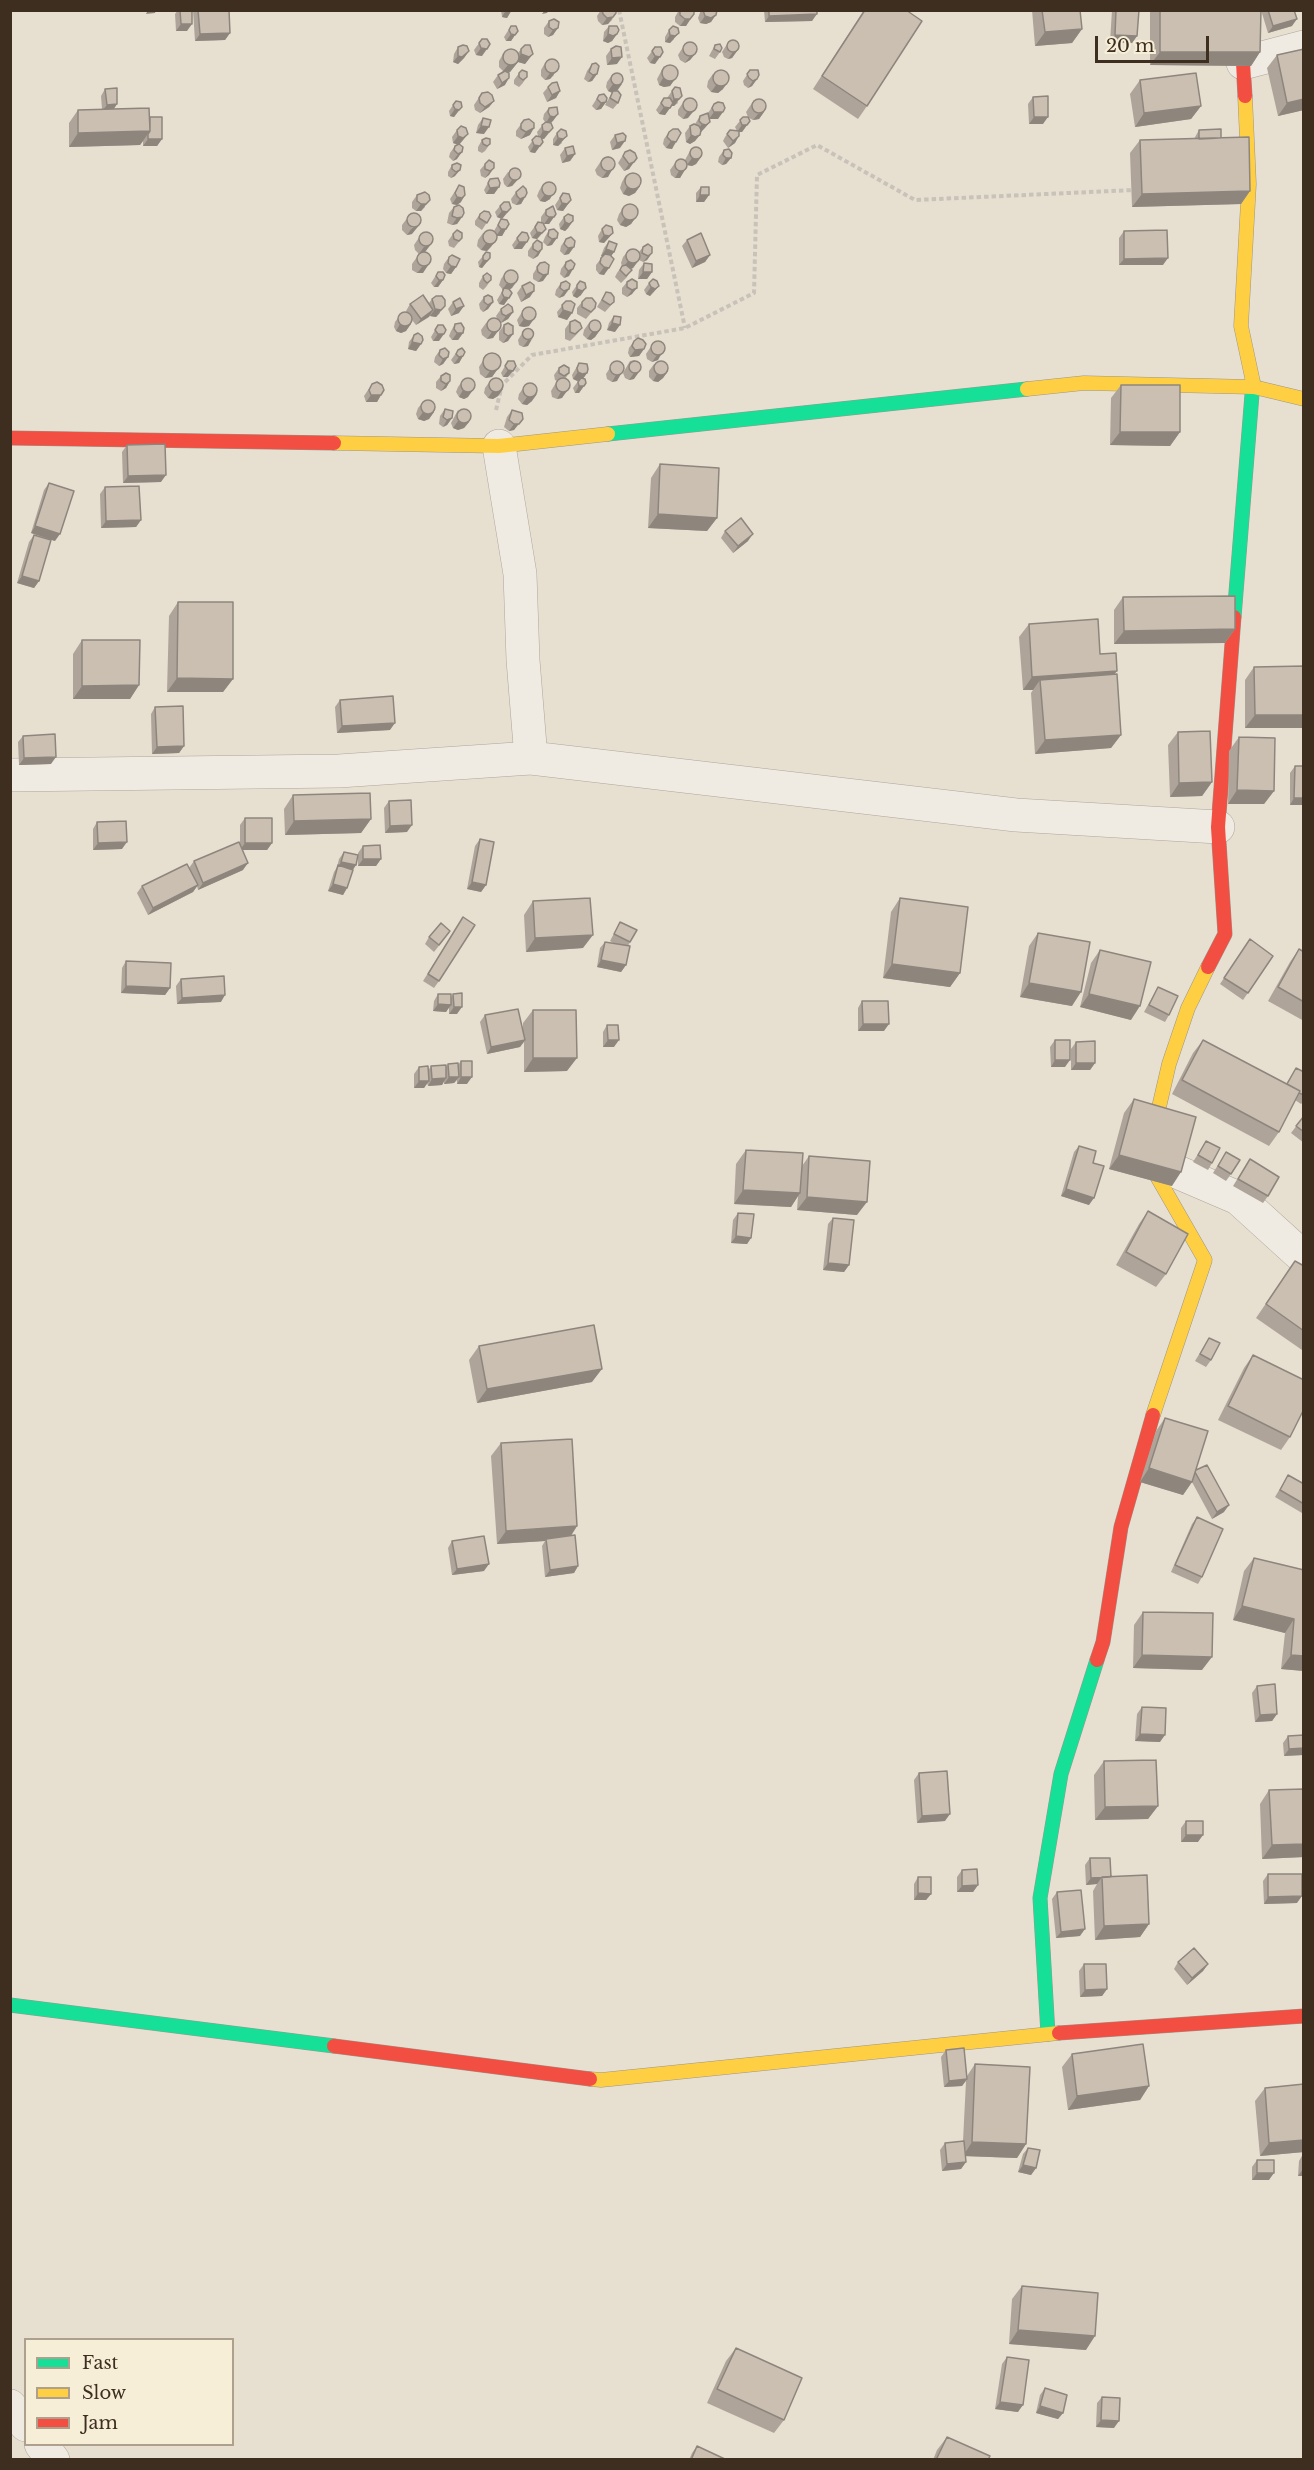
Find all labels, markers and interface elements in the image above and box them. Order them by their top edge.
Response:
scale bar [1098,24,1212,62]
text: 20 m [1106,35,1154,57]
legend [24,2338,234,2446]
text: Fast [82,2352,118,2374]
text: Slow [82,2382,126,2404]
text: Jam [82,2412,118,2434]

